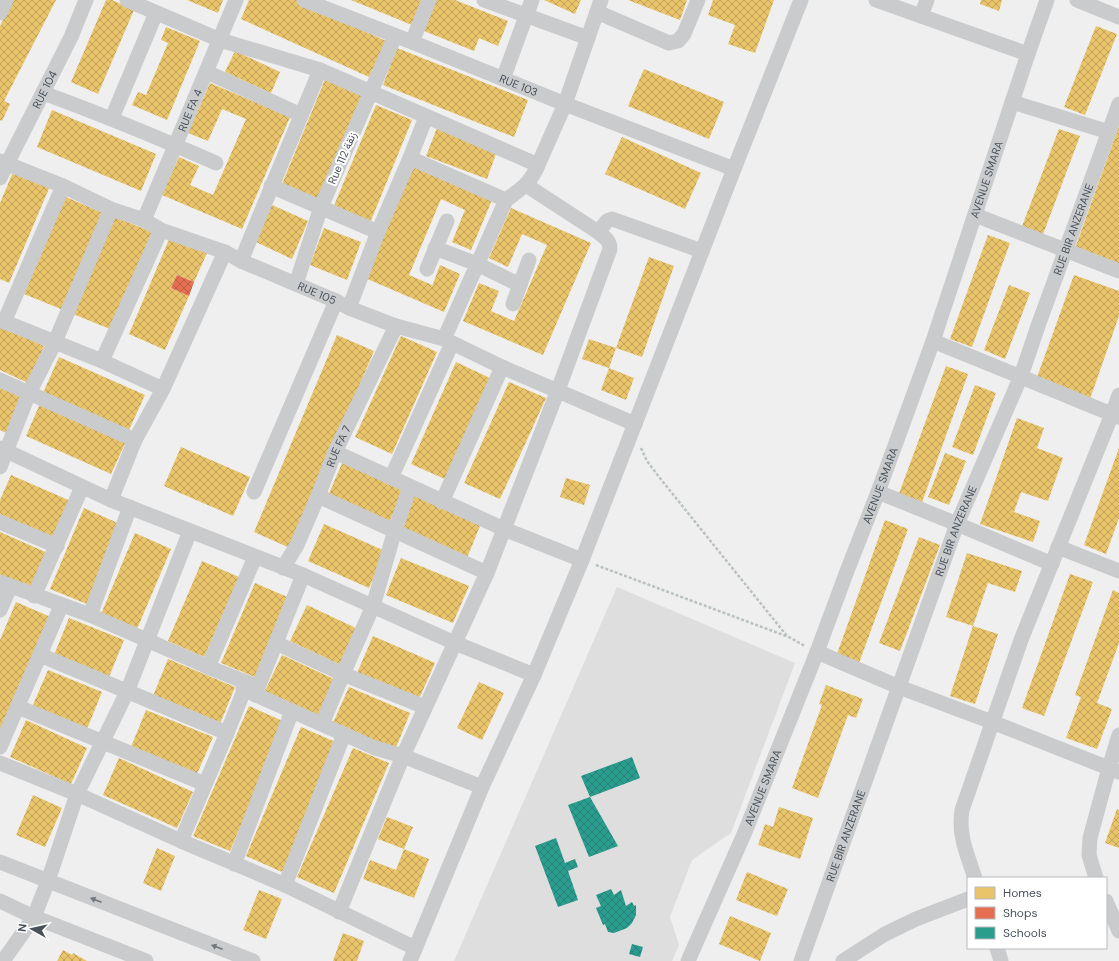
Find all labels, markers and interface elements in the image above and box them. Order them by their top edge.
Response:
street label: RUE 104 [29,68,60,111]
street label: RUE 103 [497,71,540,99]
street label: RUE FA 4 [175,86,205,134]
street label: Rue 112 زنقة [325,130,359,186]
street label: AVENUE SMARA [967,139,1006,220]
street label: RUE BIR ANZERANE [1050,182,1096,277]
street label: RUE 105 [296,279,339,307]
street label: RUE FA 7 [323,423,354,469]
street label: AVENUE SMARA [859,445,901,526]
street label: RUE BIR ANZERANE [932,483,980,578]
street label: AVENUE SMARA [741,747,784,827]
street label: RUE BIR ANZERANE [823,788,869,883]
legend [967,877,1107,949]
text: Homes [1003,885,1042,901]
one-way arrow [90,896,102,902]
text: Shops [1003,905,1038,921]
north arrow [12,909,52,949]
text: N [15,923,30,933]
text: Schools [1003,925,1047,941]
one-way arrow [211,943,223,949]

